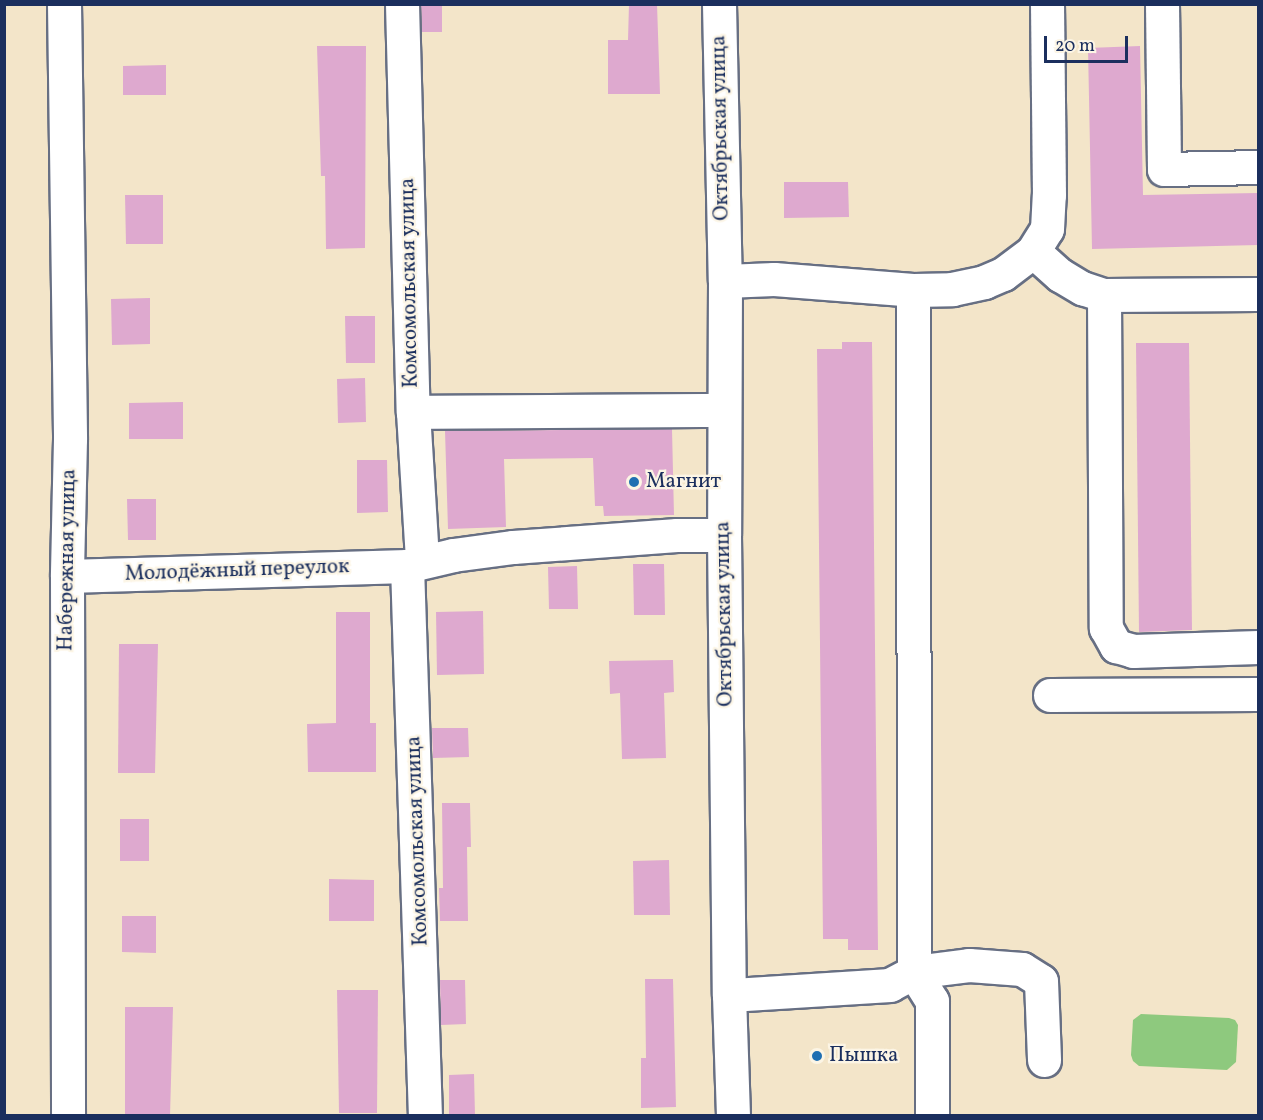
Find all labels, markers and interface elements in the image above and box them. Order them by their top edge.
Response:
scale bar [1047,24,1131,62]
text: 20 m [1055,34,1095,59]
street label: Октябрьская улица [707,35,735,221]
street label: Комсомольская улица [396,177,424,389]
street label: Набережная улица [54,468,82,652]
place label: Магнит [646,469,721,495]
marker: Магнит [627,475,641,489]
street label: Октябрьская улица [711,521,739,707]
street label: Молодёжный переулок [124,554,350,588]
street label: Комсомольская улица [402,735,434,947]
place label: Пышка [829,1043,899,1069]
marker: Пышка [810,1049,824,1063]

